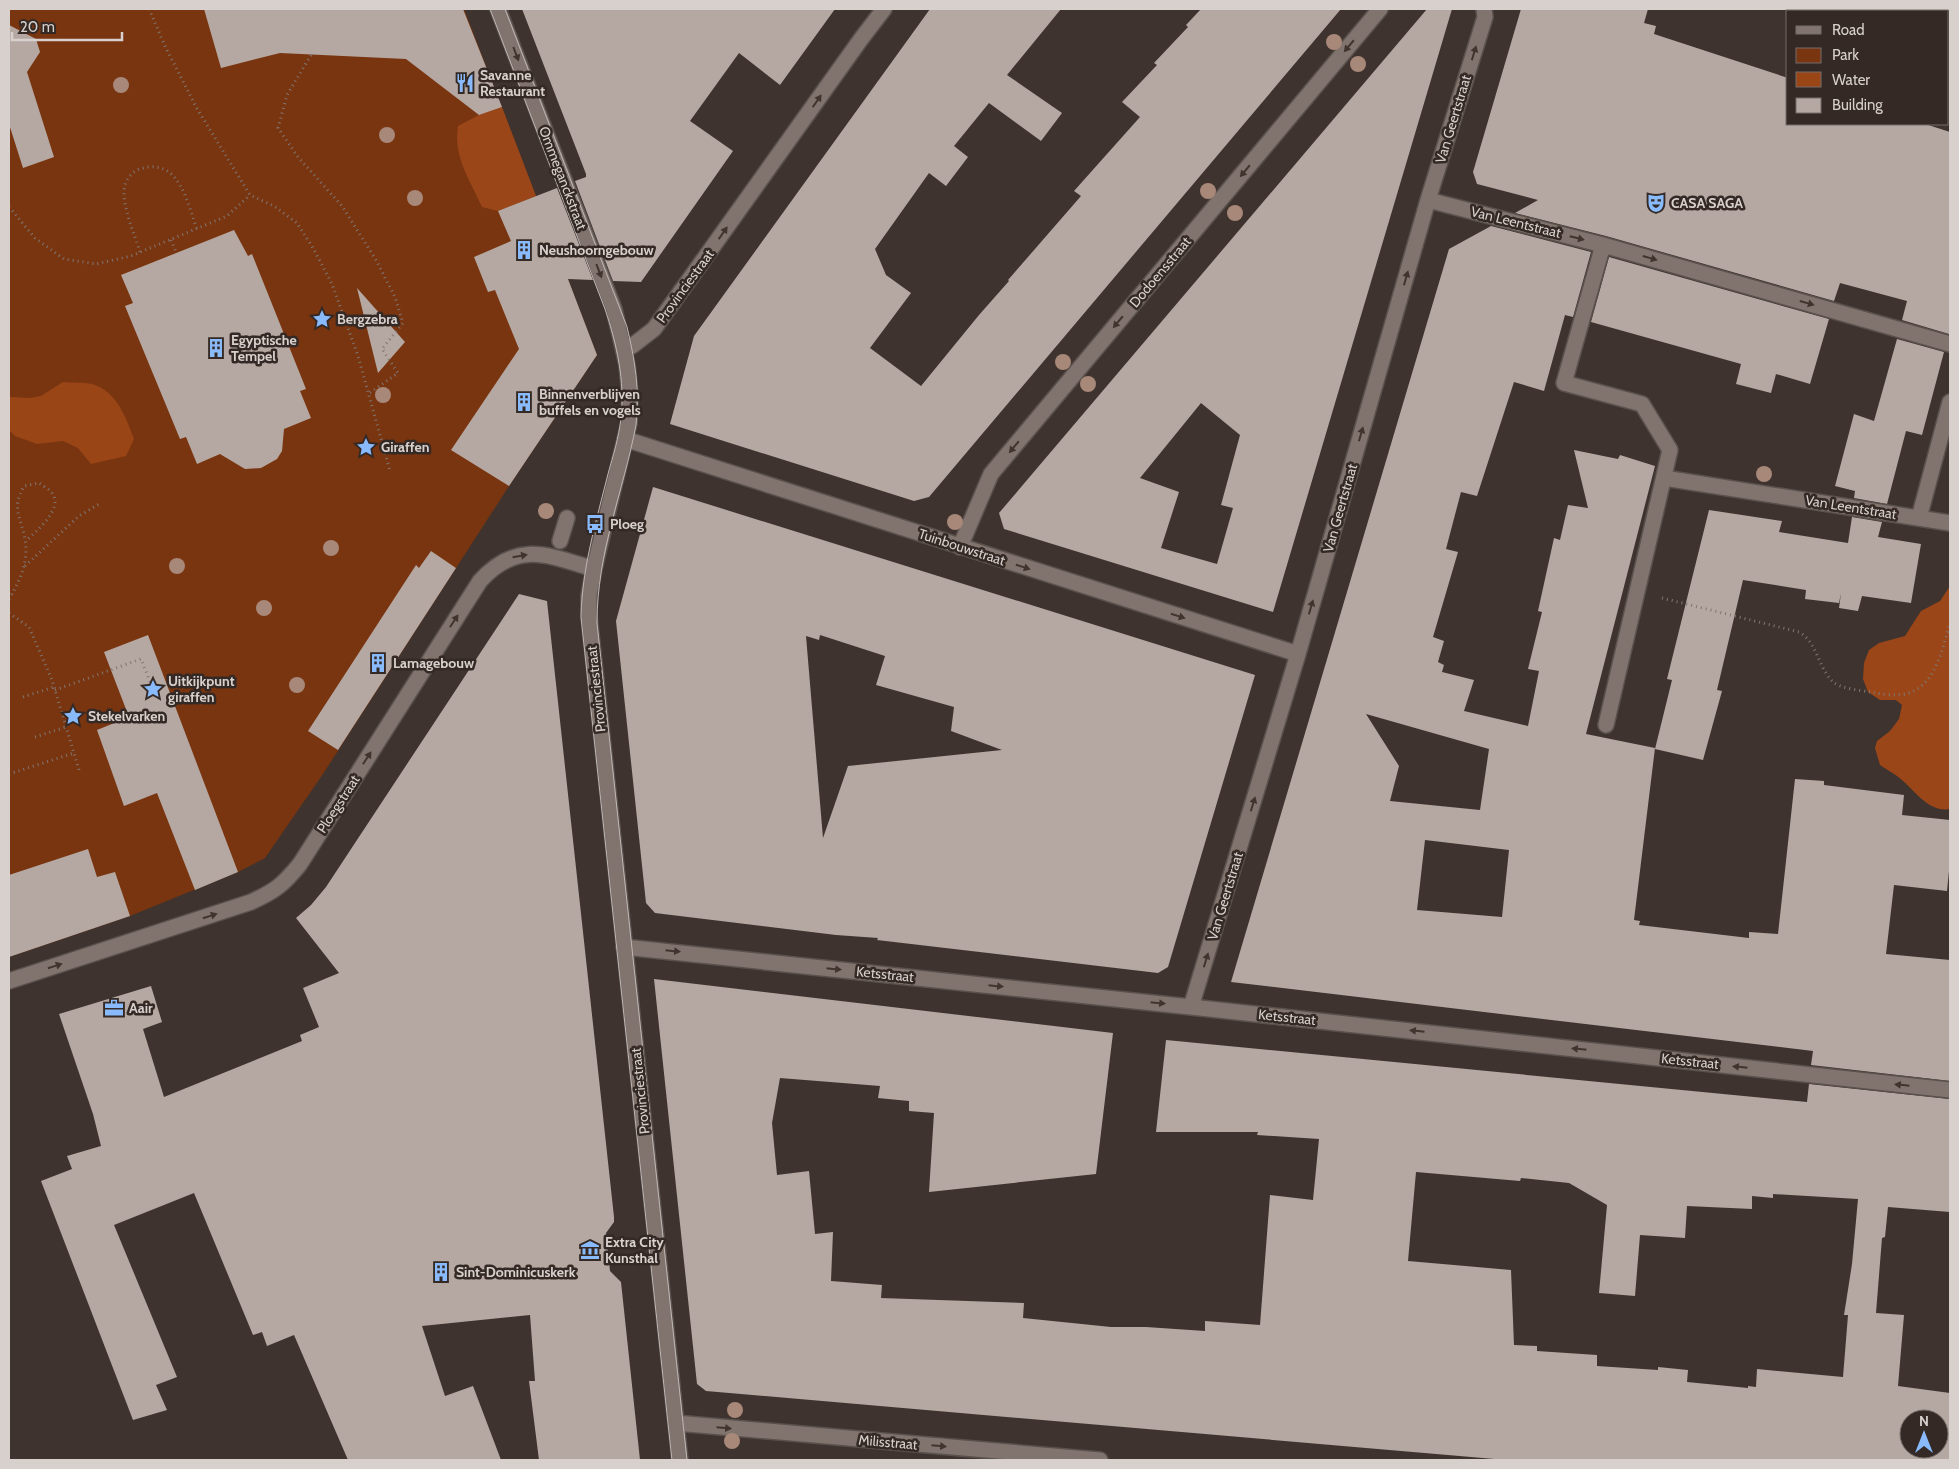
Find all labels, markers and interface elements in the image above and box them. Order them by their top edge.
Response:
scale bar [12,10,122,42]
legend [1786,10,1949,125]
text: 20 m [20,18,55,36]
text: Road [1832,21,1865,39]
one-way arrow [1344,40,1355,52]
one-way arrow [1470,45,1478,60]
text: Park [1832,46,1859,64]
one-way arrow [512,47,520,61]
place label: Savanne Restaurant [480,66,545,100]
text: Water [1832,71,1870,89]
restaurant icon: Savanne Restaurant [454,72,476,94]
street label: Van Geertstraat [1431,72,1475,165]
one-way arrow [812,94,822,108]
text: Building [1832,96,1883,114]
street label: Ommeganckstraat [535,124,591,233]
one-way arrow [1239,164,1250,177]
theatre icon: CASA SAGA [1645,192,1667,214]
place label: CASA SAGA [1671,194,1743,212]
street label: Van Leentstraat [1469,202,1563,242]
one-way arrow [718,226,728,240]
street label: Dodoensstraat [1125,233,1195,311]
one-way arrow [1569,234,1584,242]
building icon: Neushoorngebouw [513,239,535,261]
place label: Neushoorngebouw [539,241,654,259]
street label: Provinciestraat [652,245,718,326]
one-way arrow [1643,255,1658,263]
one-way arrow [595,264,603,279]
one-way arrow [1402,271,1410,286]
one-way arrow [1799,299,1814,307]
place icon: Bergzebra [311,308,333,330]
place label: Bergzebra [337,310,398,328]
one-way arrow [1112,316,1124,328]
place label: Egyptische Tempel [231,331,297,365]
building icon: Egyptische Tempel [205,337,227,359]
place label: Binnenverblijven buffels en vogels [539,385,641,419]
building icon: Binnenverblijven buffels en vogels [513,391,535,413]
one-way arrow [1357,427,1365,442]
place icon: Giraffen [355,436,377,458]
place label: Giraffen [381,438,429,456]
one-way arrow [1008,440,1019,453]
street label: Van Geertstraat [1319,461,1361,554]
street label: Van Leentstraat [1804,491,1898,523]
bus stop icon: Ploeg [584,513,606,535]
place label: Ploeg [610,515,644,533]
street label: Tuinbouwstraat [916,525,1008,570]
one-way arrow [513,551,529,559]
one-way arrow [1016,564,1031,571]
one-way arrow [1308,600,1316,615]
one-way arrow [1171,613,1186,621]
one-way arrow [450,614,459,628]
street label: Provinciestraat [582,645,609,733]
building icon: Lamagebouw [367,652,389,674]
place label: Lamagebouw [393,654,475,672]
place label: Uitkijkpunt giraffen [168,672,235,706]
place icon: Uitkijkpunt giraffen [142,678,164,700]
place icon: Stekelvarken [62,705,84,727]
place label: Stekelvarken [88,707,165,725]
one-way arrow [362,751,372,765]
street label: Ploegstraat [313,771,364,837]
one-way arrow [1249,797,1257,812]
street label: Van Geertstraat [1203,849,1247,942]
one-way arrow [202,911,217,919]
one-way arrow [665,948,681,956]
one-way arrow [1202,952,1210,967]
one-way arrow [48,962,63,970]
street label: Ketsstraat [855,962,915,986]
one-way arrow [827,965,843,973]
one-way arrow [988,982,1004,990]
office icon: Aair [103,997,125,1019]
place label: Aair [129,999,153,1017]
one-way arrow [1150,999,1166,1007]
street label: Ketsstraat [1257,1005,1317,1029]
one-way arrow [1409,1027,1425,1035]
one-way arrow [1570,1045,1586,1053]
street label: Provinciestraat [626,1047,653,1135]
street label: Ketsstraat [1660,1049,1720,1073]
one-way arrow [1732,1063,1748,1071]
one-way arrow [1893,1081,1909,1089]
place label: Extra City Kunsthal [605,1233,664,1267]
museum icon: Extra City Kunsthal [579,1239,601,1261]
building icon: Sint-Dominicuskerk [430,1261,452,1283]
place label: Sint-Dominicuskerk [456,1263,576,1281]
north arrow [1899,1409,1949,1459]
text: N [1919,1412,1929,1430]
one-way arrow [717,1424,733,1432]
street label: Milisstraat [858,1430,919,1454]
one-way arrow [931,1442,947,1450]

